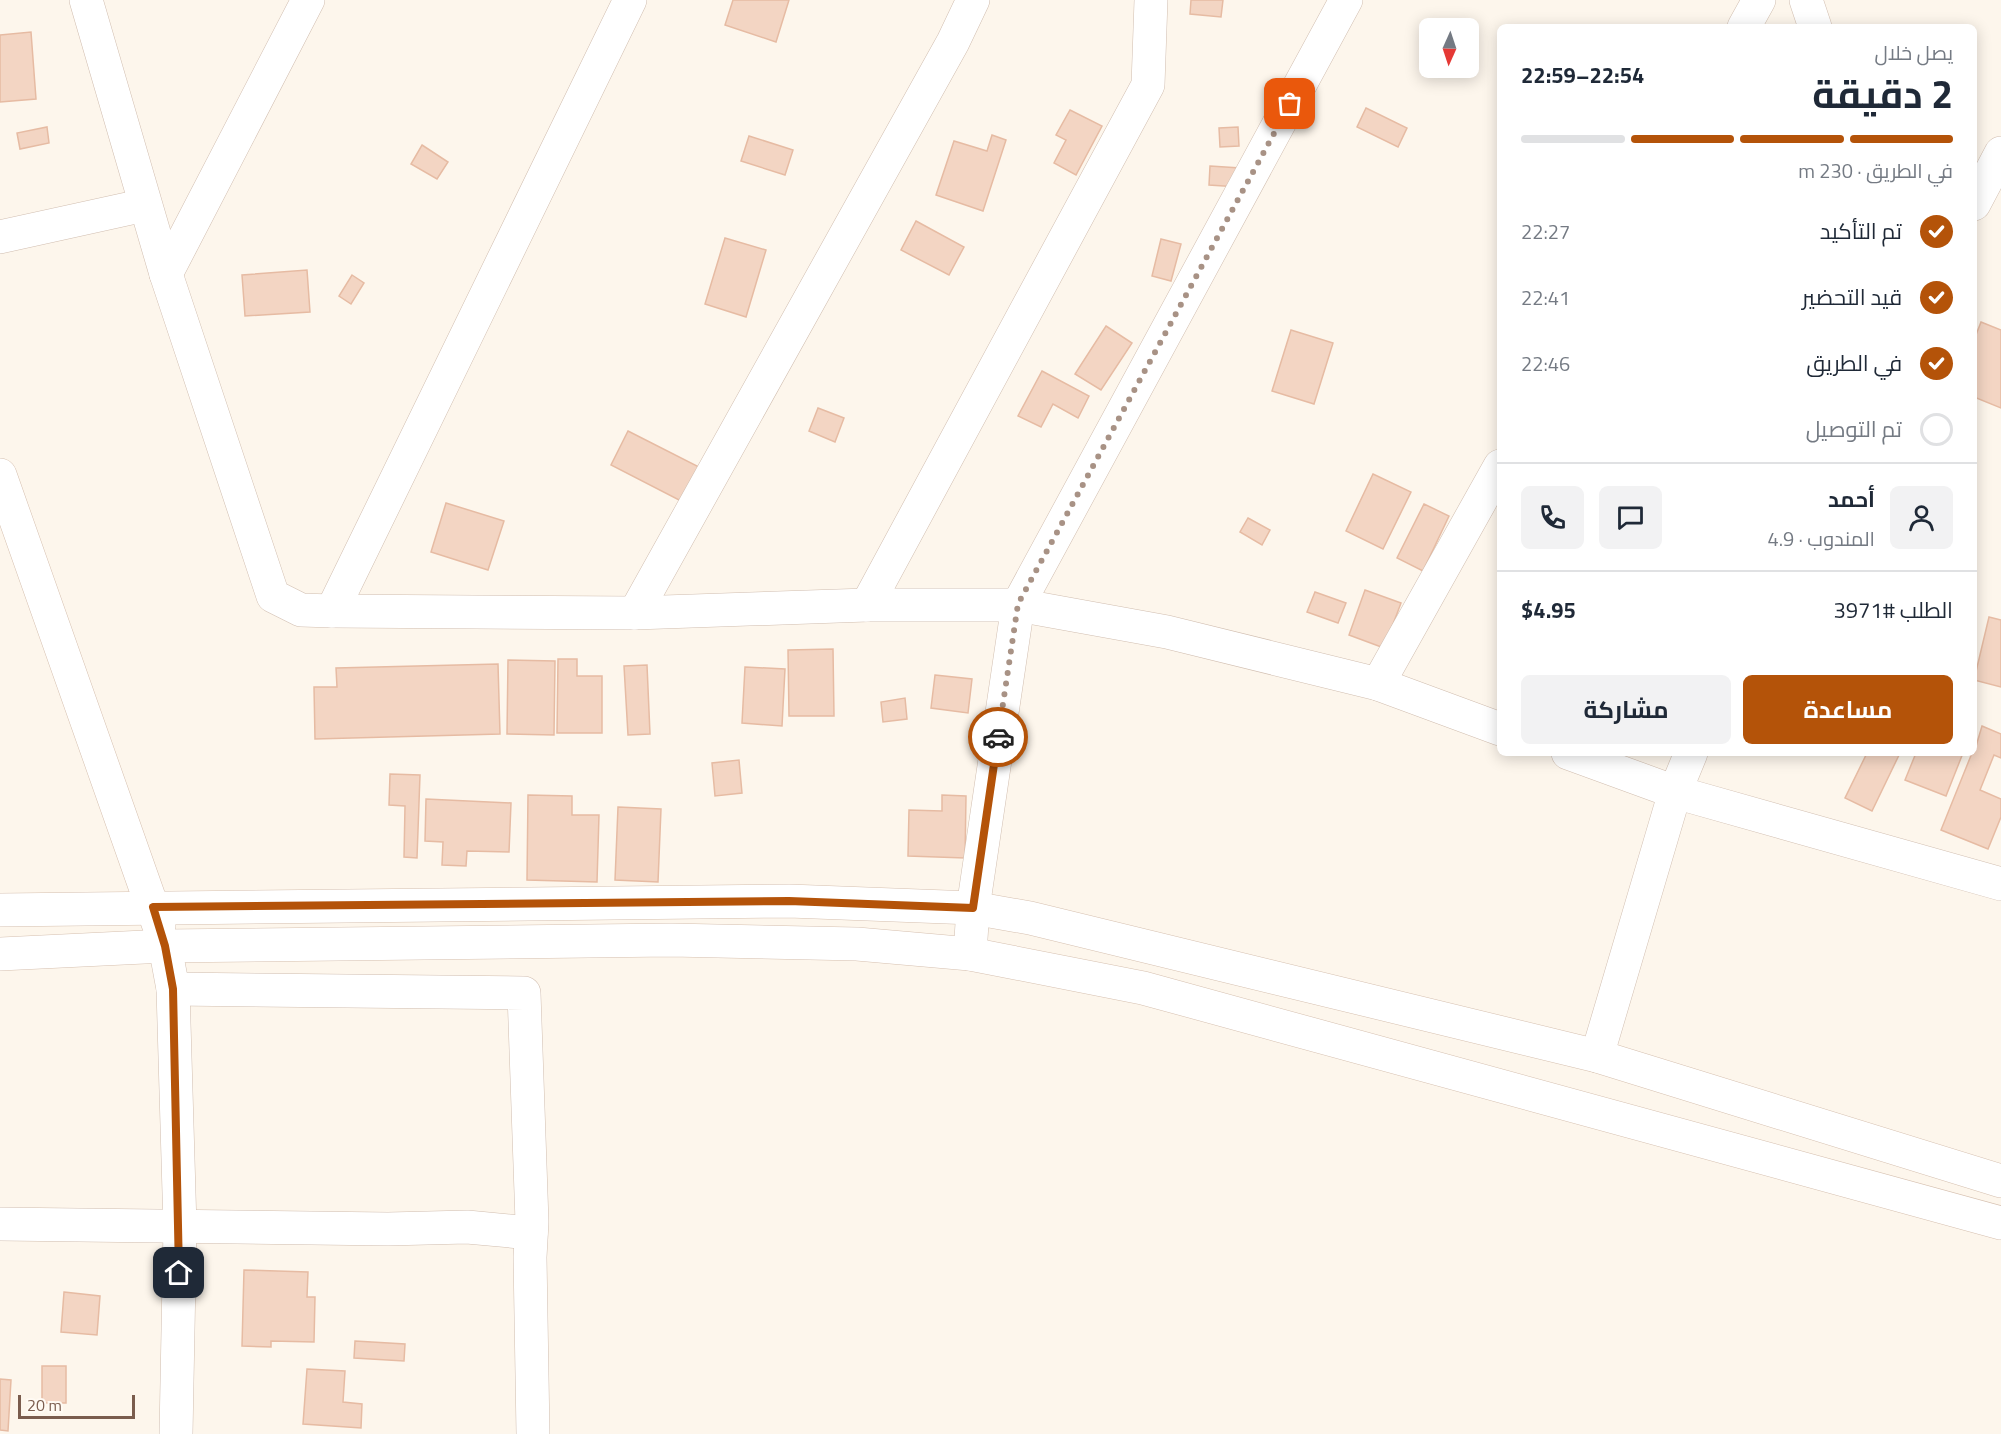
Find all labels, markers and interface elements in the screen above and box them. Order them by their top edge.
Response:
north arrow [1419,18,1479,78]
map controls [1419,18,1479,78]
text: يصل خلال [1874,37,1953,68]
text: 22:54–22:59 [1521,58,1644,92]
text: 2 دقيقة [1812,64,1953,123]
pin [1264,78,1315,129]
icon: bag [1273,87,1306,120]
text: في الطريق · 230 m [1798,155,1953,186]
text: تم التأكيد [1820,214,1902,248]
icon: check [1920,215,1953,248]
text: 22:27 [1521,216,1570,247]
text: قيد التحضير [1802,280,1902,314]
icon: check [1920,281,1953,314]
text: 22:41 [1521,282,1570,313]
text: في الطريق [1806,346,1902,380]
icon: check [1920,347,1953,380]
text: 22:46 [1521,348,1570,379]
text: تم التوصيل [1806,412,1902,446]
text: أحمد [1828,482,1875,516]
button: phone [1521,486,1584,549]
button: chat [1599,486,1662,549]
button: person [1890,486,1953,549]
text: المندوب · 4.9 [1767,523,1875,554]
text: $4.95 [1521,593,1576,627]
text: الطلب #3971 [1833,593,1953,627]
button: مشاركة [1521,675,1731,744]
button: مساعدة [1743,675,1953,744]
courier [968,707,1028,767]
icon: car [982,721,1015,754]
pin [153,1247,204,1298]
icon: home [162,1256,195,1289]
scale bar [18,1392,135,1420]
text: 20 m [27,1393,62,1417]

